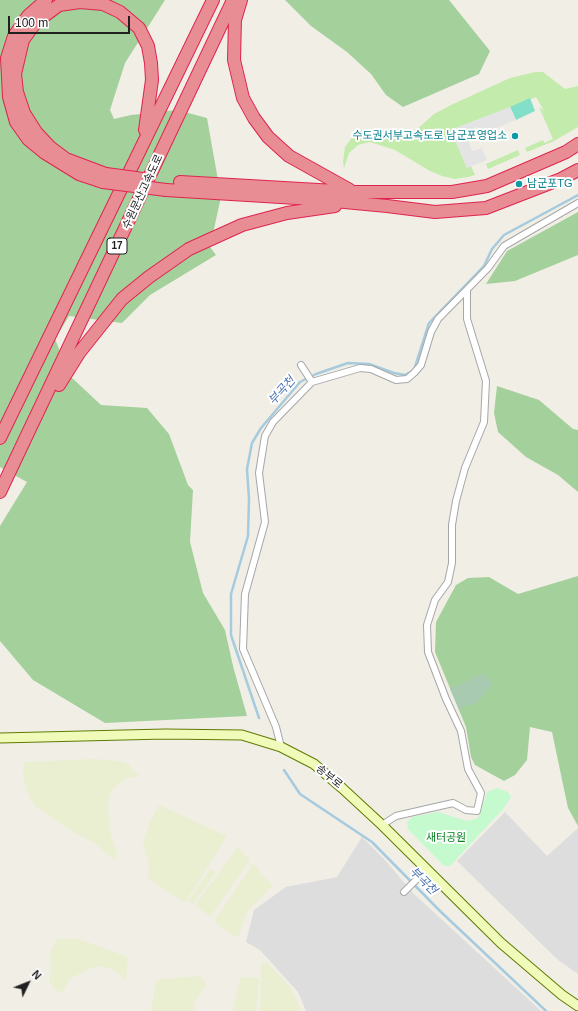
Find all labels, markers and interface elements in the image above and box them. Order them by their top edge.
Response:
scale bar [10,8,132,34]
text: 100 m [15,16,48,30]
place label: 수도권서부고속도로 남군포영업소 [352,129,507,143]
marker: 수도권서부고속도로 남군포영업소 [510,131,520,141]
street label: 수원문산고속도로 [120,153,166,231]
place label: 남군포TG [527,177,573,191]
marker: 남군포TG [514,179,524,189]
road number: 17 [107,238,127,254]
water label: 부곡천 [266,374,298,408]
street label: 송부로 [313,762,345,792]
park label: 새터공원 [426,831,466,845]
water label: 부곡천 [406,864,440,898]
north arrow [8,963,48,1003]
text: N [30,968,44,982]

